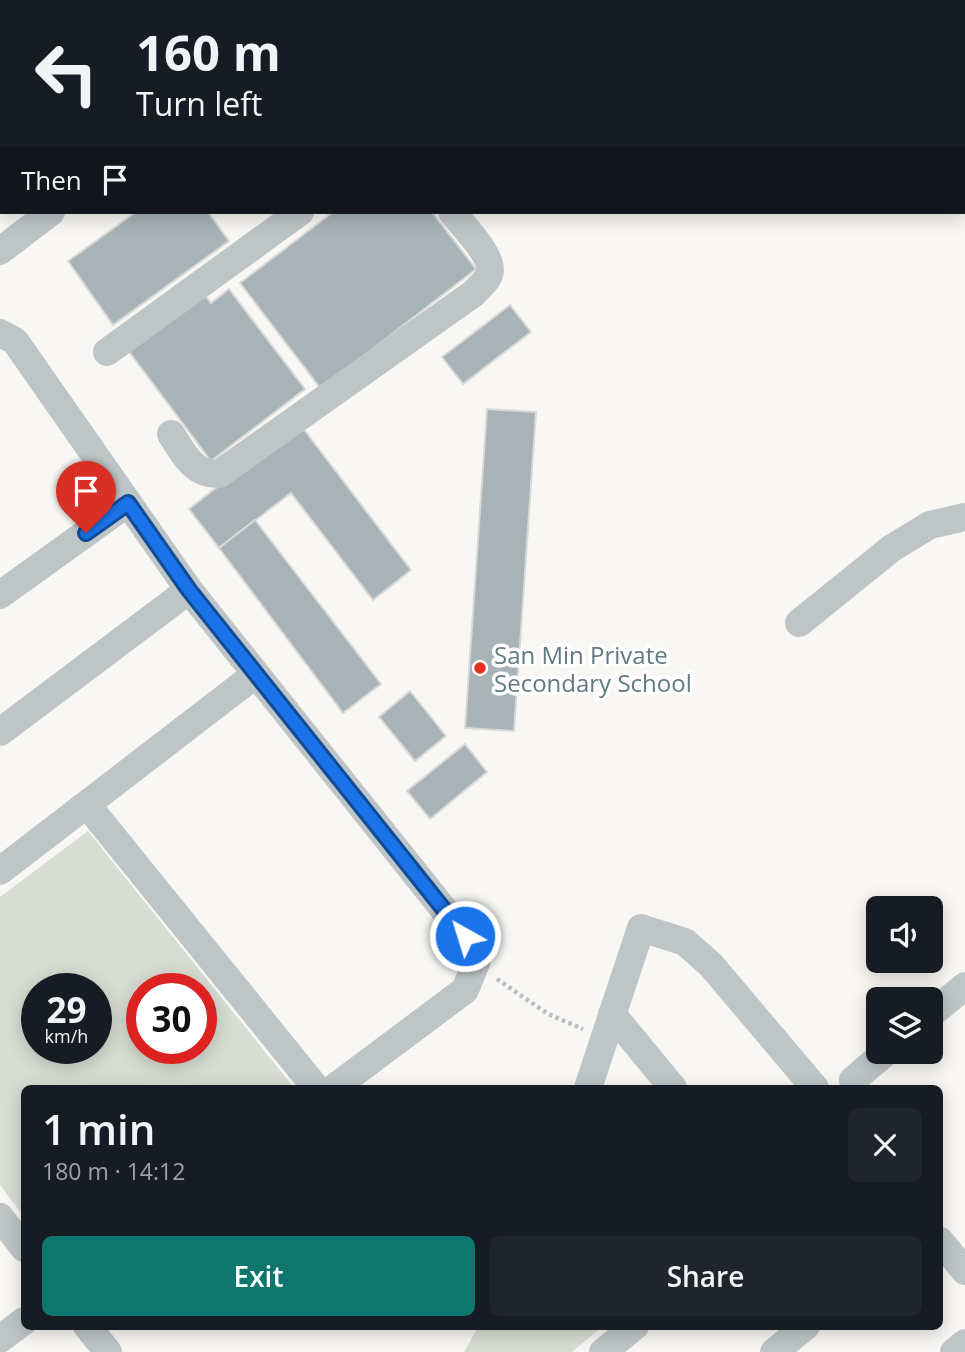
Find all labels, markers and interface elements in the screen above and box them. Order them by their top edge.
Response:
text: 160 m [136,19,281,85]
icon: left [21,28,112,119]
text: Turn left [136,82,262,125]
icon: arrive [96,161,134,199]
text: Then [21,162,82,198]
pin [56,461,116,533]
icon: arrive [67,472,105,510]
place label: San Min Private Secondary School [494,638,692,699]
marker: San Min Private Secondary School [472,660,488,676]
map controls [866,896,943,1064]
button: sound [866,896,943,973]
position arrow [428,899,502,973]
speed limit sign: 30 [126,973,217,1064]
text: 29 [46,986,87,1033]
button: layers [866,987,943,1064]
text: km/h [45,1024,88,1048]
text: 1 min [42,1100,155,1157]
button: close [848,1108,922,1182]
text: 180 m · 14:12 [42,1155,185,1187]
button: Exit [42,1236,475,1316]
button: Share [489,1236,922,1316]

